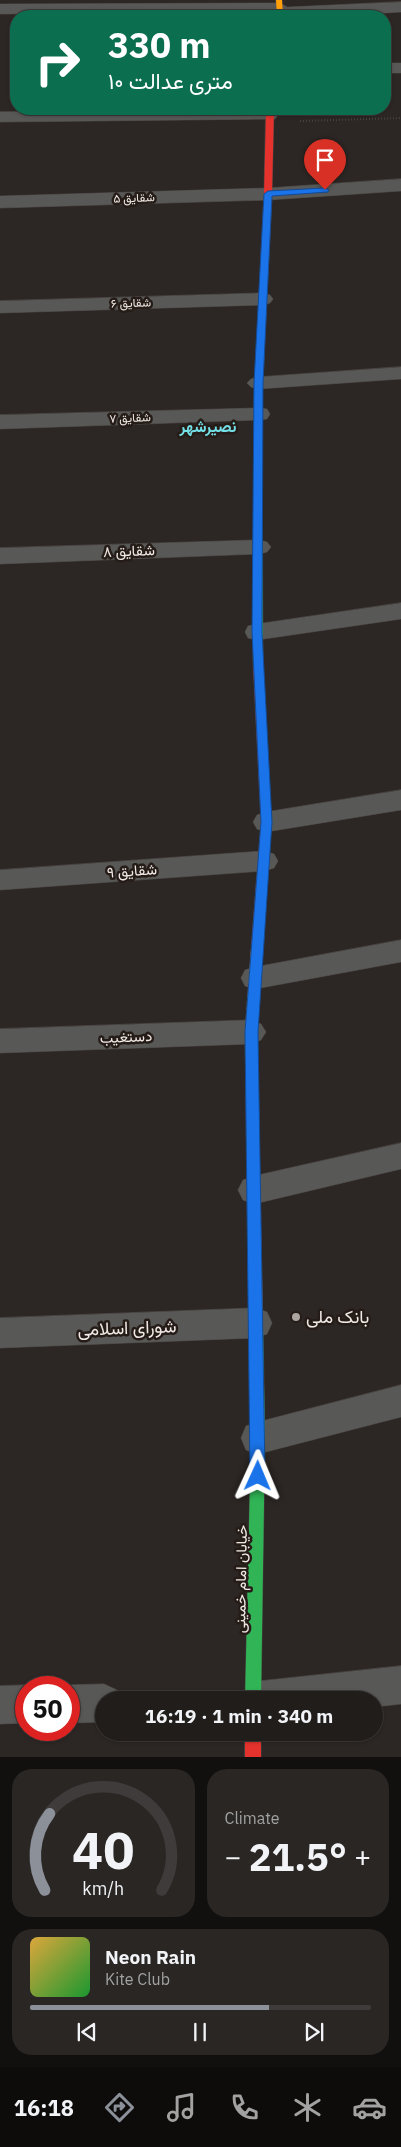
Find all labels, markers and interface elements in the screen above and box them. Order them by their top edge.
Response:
text: 330 m [108,22,211,68]
icon: right [25,30,90,95]
text: ۱۰ متری عدالت [108,66,233,95]
pin [304,139,346,190]
icon: arrive [311,146,339,174]
street label: شقایق ۵ [113,189,155,207]
street label: شقایق ۶ [111,294,151,312]
street label: شقایق ۷ [109,409,151,427]
district label: نصیرشهر [178,416,237,437]
street label: شقایق ۸ [103,540,155,562]
street label: شقایق ۹ [106,859,158,883]
street label: دستغیب [99,1026,152,1047]
place label: بانک ملی [306,1305,369,1328]
marker: بانک ملی [290,1311,302,1323]
street label: شورای اسلامی [77,1314,177,1341]
position arrow [231,1449,283,1501]
street label: خیابان امام خمینی [230,1525,252,1633]
speed limit sign: 50 [15,1676,80,1741]
text: 16:19 · 1 min · 340 m [145,1704,333,1728]
text: Climate [225,1808,280,1828]
text: 40 [72,1816,134,1883]
text: 21.5° [249,1832,347,1881]
text: − [225,1838,241,1875]
text: + [354,1838,371,1875]
text: km/h [82,1877,124,1900]
text: Neon Rain [105,1945,196,1969]
text: Kite Club [105,1969,170,1989]
icon: previous [73,2018,101,2046]
icon: pause [186,2018,214,2046]
icon: next [300,2018,328,2046]
icon: directions [102,2090,137,2125]
icon: music [164,2090,199,2125]
icon: phone [227,2090,262,2125]
icon: climate [290,2090,325,2125]
icon: car [352,2090,387,2125]
text: 16:18 [14,2093,74,2122]

